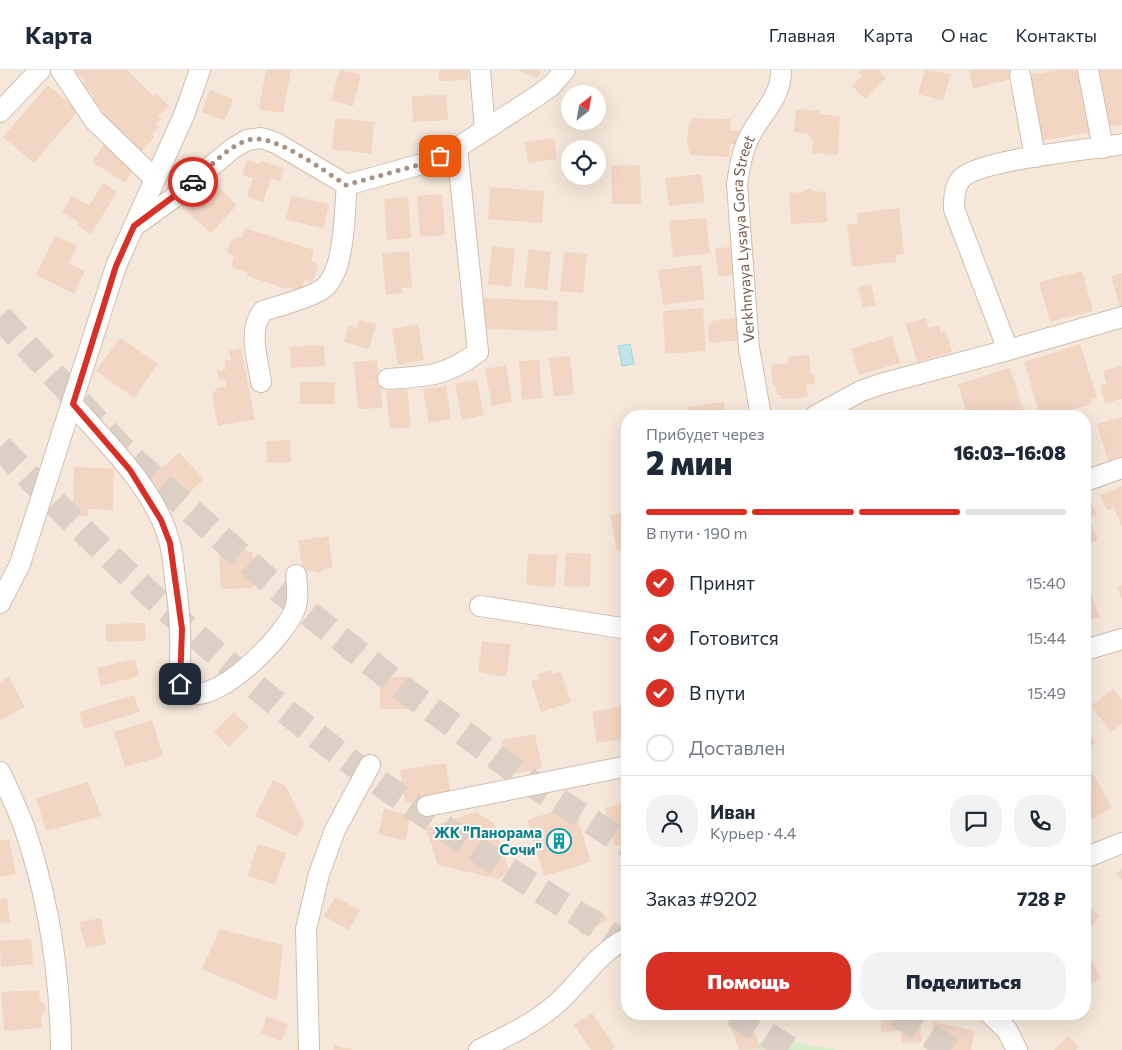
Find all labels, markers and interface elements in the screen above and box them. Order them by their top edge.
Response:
text: Карта [25,20,92,49]
text: Главная [769,24,835,46]
text: Карта [863,24,913,46]
text: О нас [941,24,988,46]
text: Контакты [1016,24,1097,46]
north arrow [561,85,606,130]
map controls [561,85,606,185]
street label: Verkhnyaya Lysaya Gora Street [728,132,758,344]
pin [419,135,461,177]
button: locate [561,140,606,185]
icon: bag [426,142,454,170]
courier [168,157,218,207]
icon: car [179,168,207,196]
text: Прибудет через [646,424,765,443]
text: 16:03–16:08 [954,441,1066,464]
text: 2 мин [646,442,732,482]
text: В пути · 190 m [646,523,747,542]
icon: check [646,569,674,597]
text: Принят [689,571,755,594]
text: 15:40 [1026,573,1066,592]
icon: check [646,624,674,652]
text: Готовится [689,626,779,649]
text: 15:44 [1027,628,1066,647]
pin [159,663,201,705]
icon: home [166,670,194,698]
icon: check [646,679,674,707]
text: В пути [689,681,745,704]
text: 15:49 [1027,683,1066,702]
text: Доставлен [689,736,785,759]
button: person [646,795,698,847]
button: chat [950,795,1002,847]
button: phone [1014,795,1066,847]
text: Иван [710,800,756,823]
place label: ЖК "Панорама Сочи" [434,823,542,858]
text: Курьер · 4.4 [710,823,796,842]
building icon: ЖК "Панорама Сочи" [546,828,572,854]
text: Заказ #9202 [646,887,757,910]
text: 728 ₽ [1017,887,1066,910]
button: Помощь [646,952,851,1010]
button: Поделиться [861,952,1066,1010]

